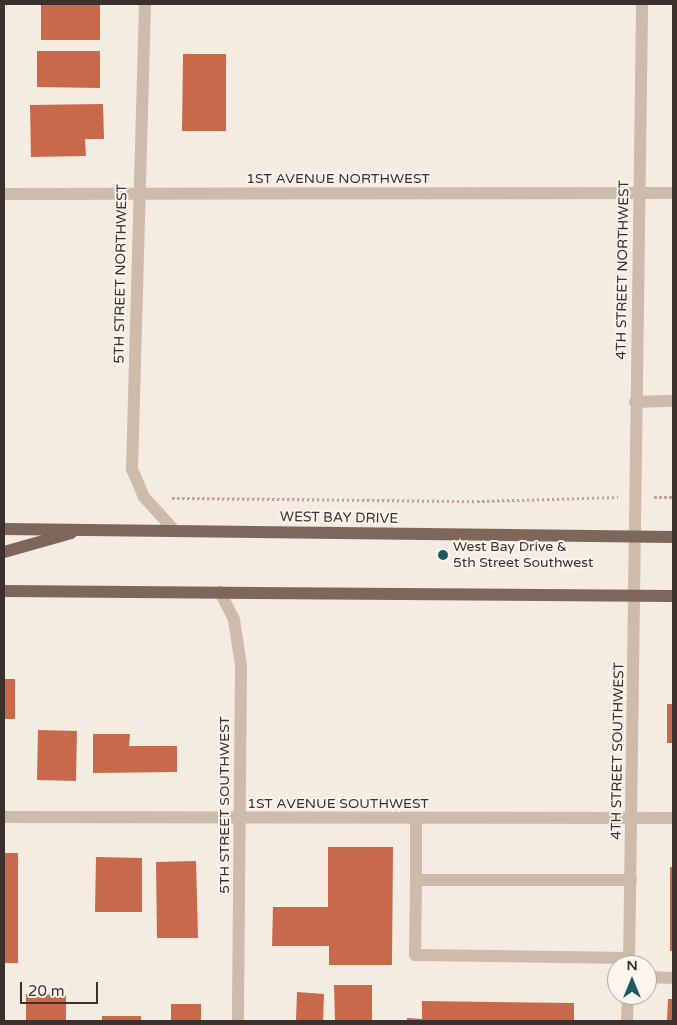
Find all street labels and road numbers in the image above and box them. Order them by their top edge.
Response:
street label: 1ST AVENUE NORTHWEST [246,171,430,187]
street label: 4TH STREET NORTHWEST [613,180,633,360]
street label: 5TH STREET NORTHWEST [111,184,131,364]
street label: WEST BAY DRIVE [280,509,398,527]
street label: 4TH STREET SOUTHWEST [608,662,628,840]
street label: 5TH STREET SOUTHWEST [217,716,233,894]
street label: 1ST AVENUE SOUTHWEST [247,796,429,812]

